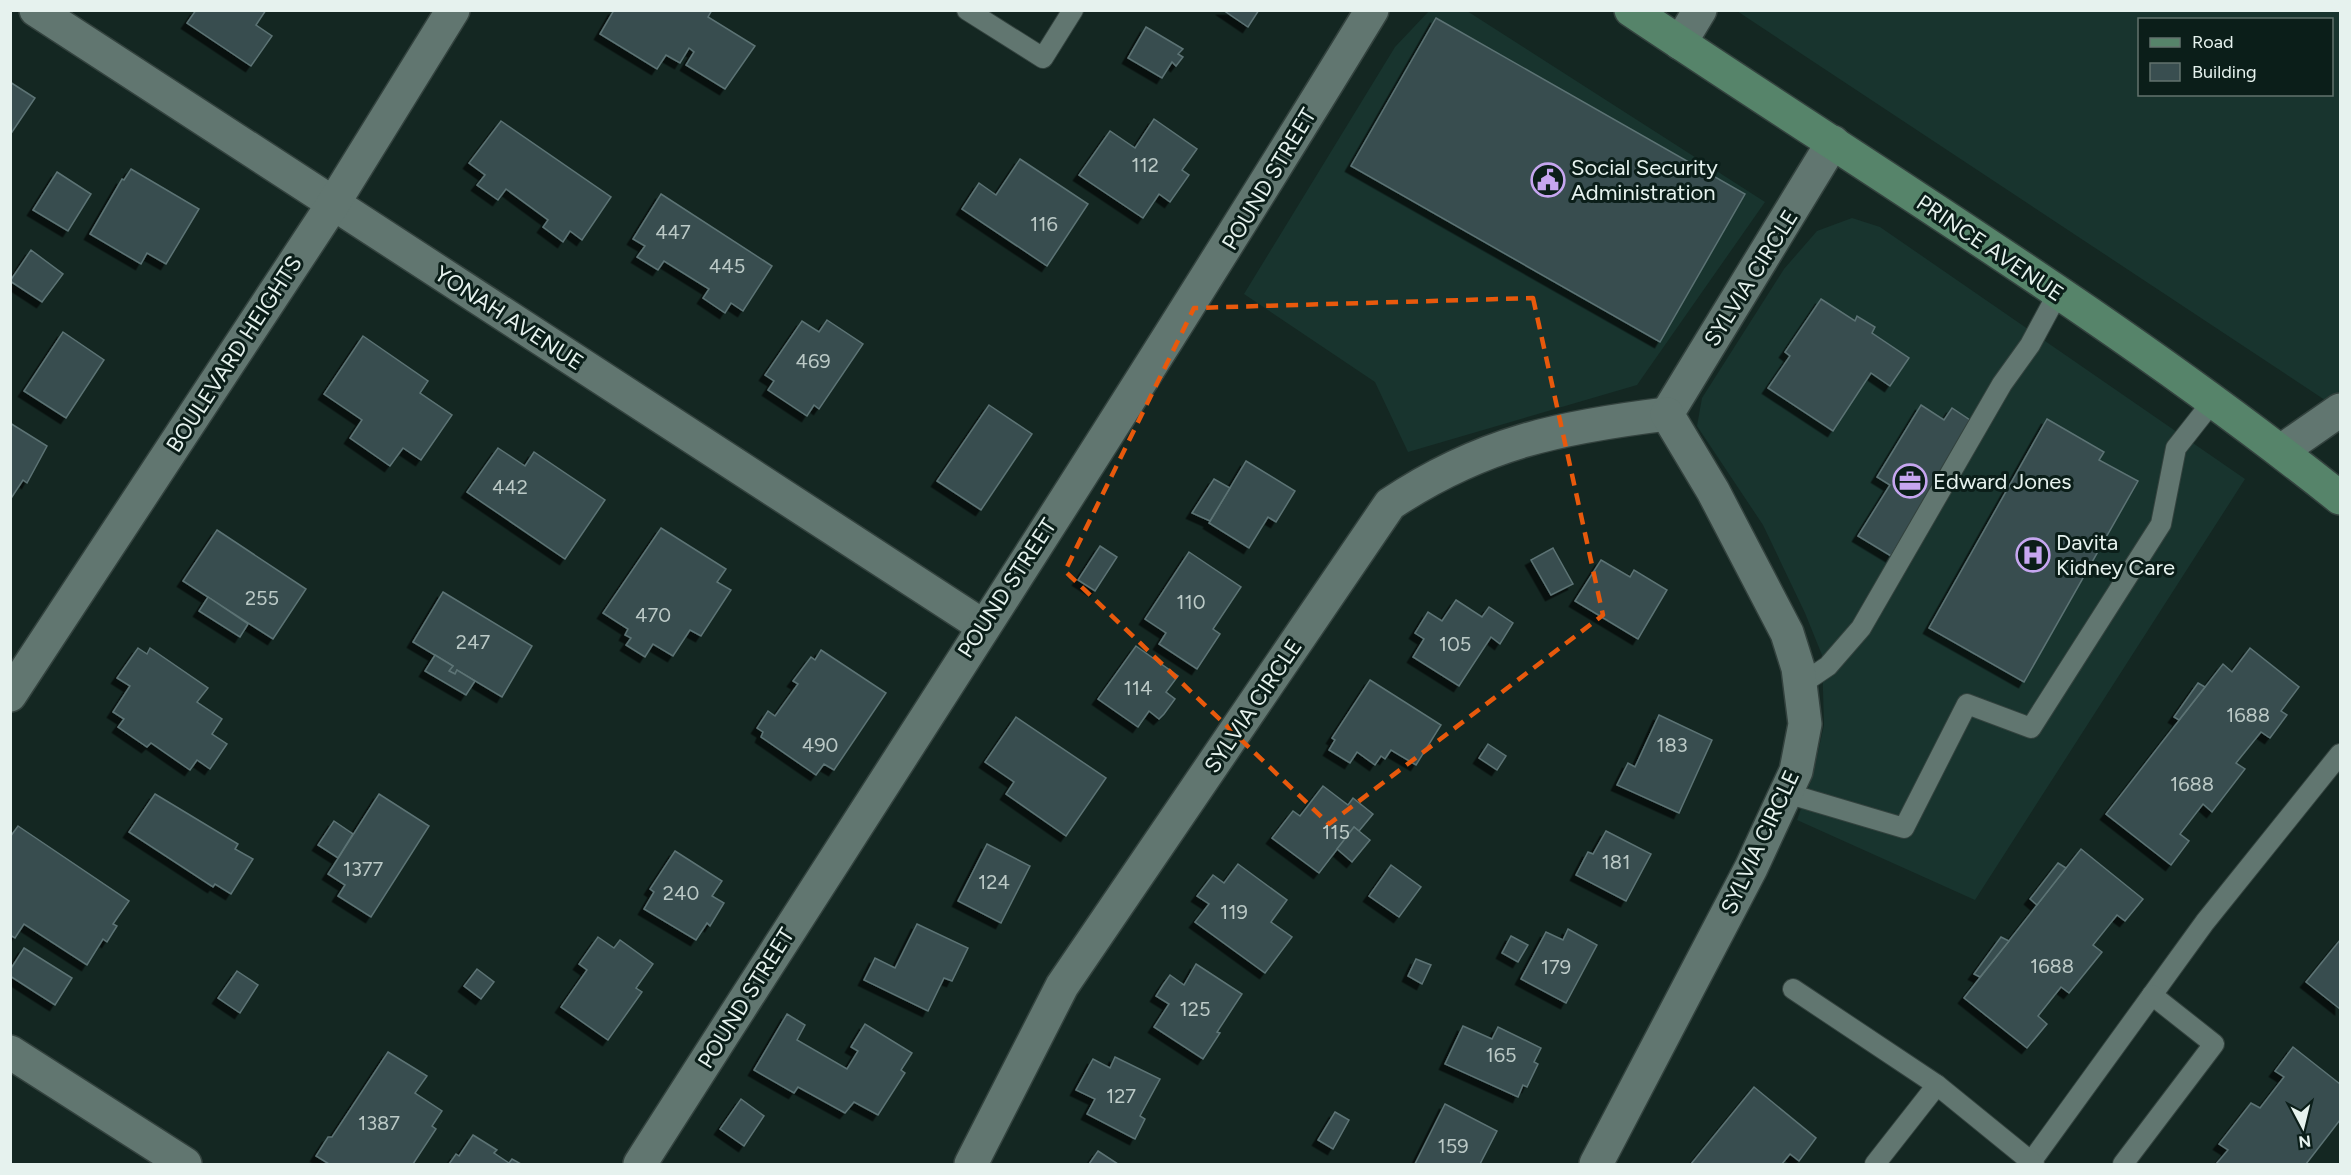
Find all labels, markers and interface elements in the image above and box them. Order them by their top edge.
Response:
legend [2138,18,2333,96]
text: Road [2192,31,2233,53]
text: Building [2192,61,2257,83]
street label: POUND STREET [1216,103,1322,255]
house number: 112 [1131,153,1159,177]
place label: Social Security Administration [1571,154,1718,206]
public building icon: Social Security Administration [1530,162,1566,198]
street label: PRINCE AVENUE [1911,189,2069,307]
street label: SYLVIA CIRCLE [1698,205,1804,351]
house number: 116 [1030,212,1058,236]
house number: 447 [655,220,691,244]
street label: BOULEVARD HEIGHTS [160,251,308,457]
house number: 445 [709,254,745,278]
street label: YONAH AVENUE [429,260,589,376]
house number: 469 [795,349,831,373]
office icon: Edward Jones [1892,463,1928,499]
place label: Edward Jones [1933,468,2072,495]
house number: 442 [492,475,528,499]
street label: POUND STREET [952,513,1062,663]
place label: Davita Kidney Care [2056,529,2175,581]
hospital icon: Davita Kidney Care [2015,537,2051,573]
house number: 255 [245,586,279,610]
house number: 110 [1176,590,1206,614]
house number: 470 [635,603,671,627]
house number: 247 [456,630,490,654]
house number: 105 [1439,632,1471,656]
street label: SYLVIA CIRCLE [1198,634,1308,778]
house number: 114 [1124,676,1152,700]
house number: 1688 [2226,703,2270,727]
house number: 490 [802,733,838,757]
house number: 183 [1656,733,1688,757]
street label: SYLVIA CIRCLE [1715,766,1805,918]
house number: 1688 [2170,772,2214,796]
house number: 115 [1322,820,1350,844]
house number: 181 [1602,850,1630,874]
house number: 1377 [343,857,384,881]
house number: 124 [978,870,1010,894]
house number: 240 [663,881,699,905]
house number: 119 [1220,900,1248,924]
street label: POUND STREET [692,923,800,1073]
house number: 1688 [2030,954,2074,978]
house number: 179 [1541,955,1571,979]
house number: 125 [1180,997,1210,1021]
house number: 165 [1485,1043,1517,1067]
house number: 127 [1106,1084,1136,1108]
north arrow [2273,1097,2333,1157]
house number: 1387 [358,1111,400,1135]
text: N [2297,1131,2312,1152]
house number: 159 [1437,1134,1469,1158]

